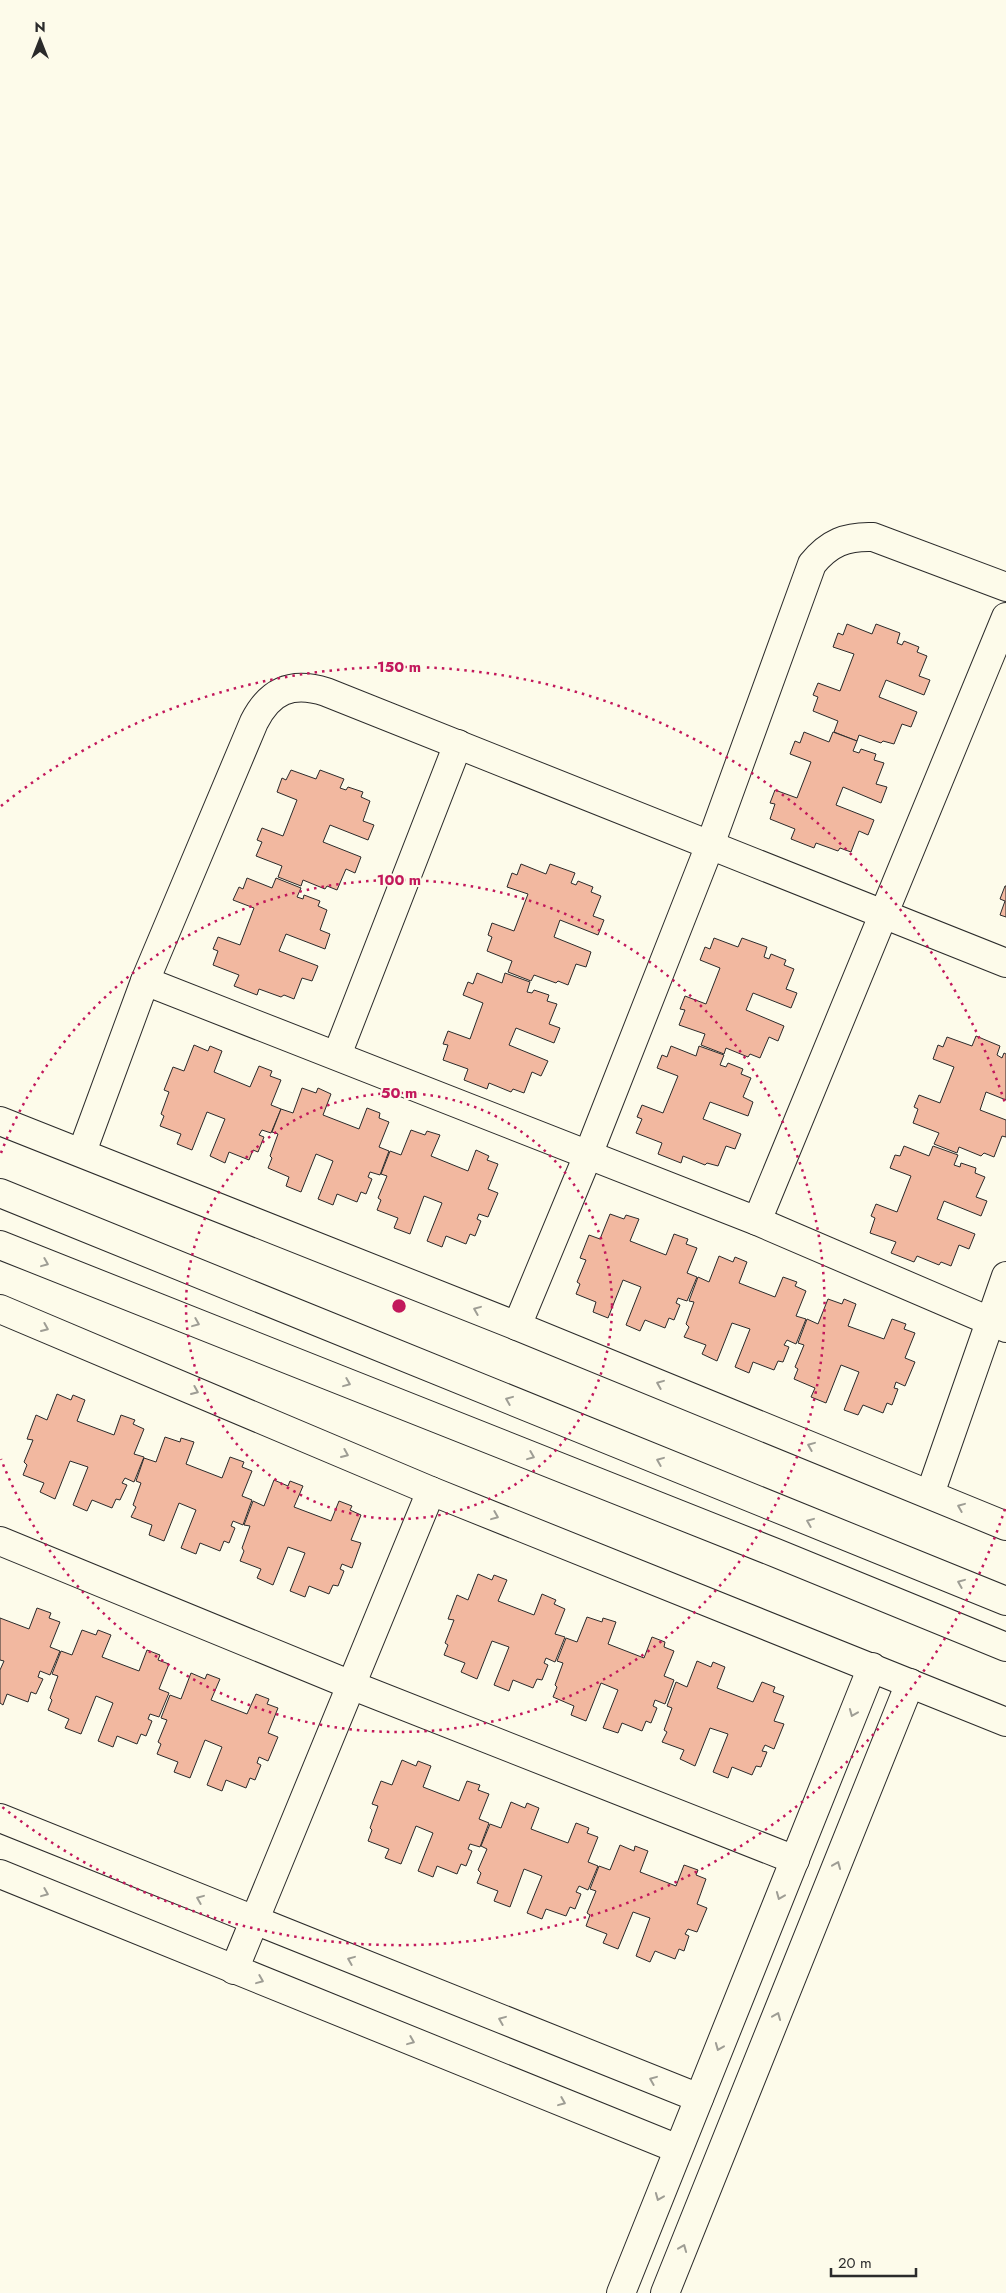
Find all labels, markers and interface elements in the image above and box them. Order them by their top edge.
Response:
north arrow [15,15,65,65]
text: N [34,17,46,37]
text: 150 m [377,656,421,678]
text: 100 m [377,869,421,891]
text: 50 m [381,1082,417,1104]
one-way arrow [40,1257,49,1268]
centre of rings [390,1297,408,1315]
one-way arrow [473,1305,482,1316]
one-way arrow [192,1317,200,1327]
one-way arrow [40,1322,49,1332]
one-way arrow [343,1377,351,1387]
one-way arrow [656,1380,665,1390]
one-way arrow [190,1385,199,1395]
one-way arrow [505,1395,514,1406]
one-way arrow [807,1441,815,1451]
one-way arrow [340,1448,348,1458]
one-way arrow [526,1450,535,1460]
one-way arrow [656,1456,665,1467]
one-way arrow [957,1503,966,1513]
one-way arrow [490,1510,499,1520]
one-way arrow [806,1517,815,1528]
one-way arrow [957,1578,966,1589]
one-way arrow [849,1708,859,1716]
one-way arrow [831,1861,842,1870]
one-way arrow [40,1886,49,1897]
one-way arrow [776,1891,786,1900]
one-way arrow [197,1895,205,1905]
one-way arrow [348,1955,356,1965]
one-way arrow [256,1975,264,1985]
one-way arrow [770,2012,781,2021]
one-way arrow [499,2015,507,2025]
one-way arrow [406,2035,415,2046]
one-way arrow [715,2042,725,2050]
one-way arrow [650,2075,658,2085]
one-way arrow [557,2096,566,2106]
one-way arrow [655,2193,665,2201]
one-way arrow [677,2244,688,2253]
scale bar [831,2246,916,2278]
text: 20 m [838,2252,872,2274]

